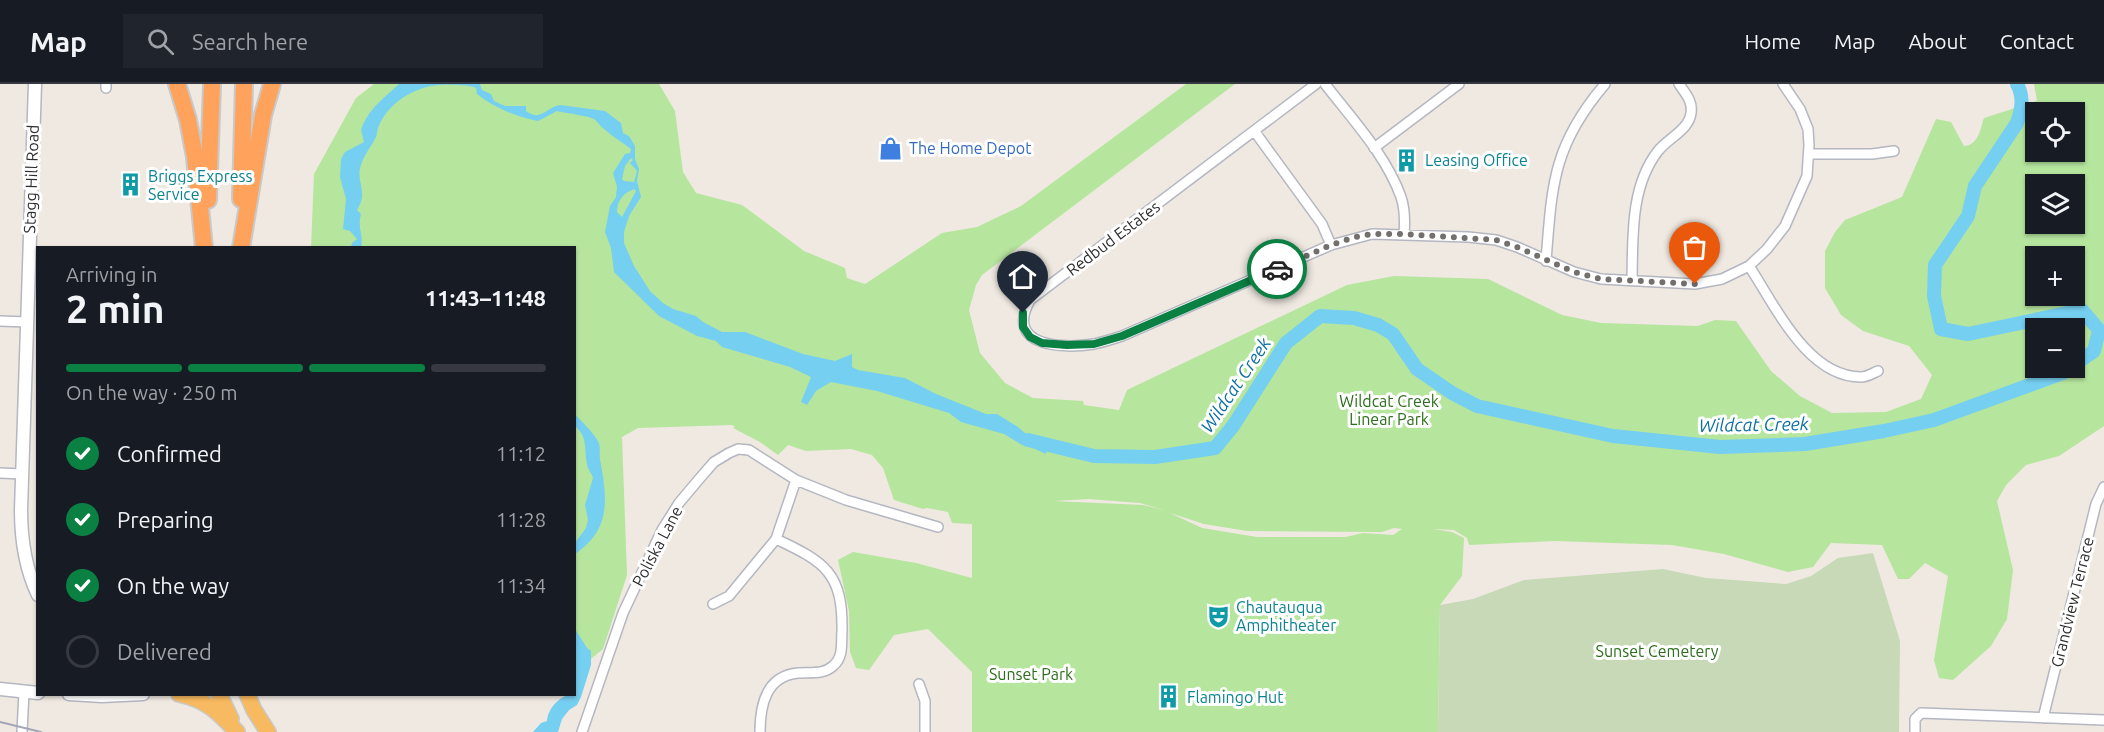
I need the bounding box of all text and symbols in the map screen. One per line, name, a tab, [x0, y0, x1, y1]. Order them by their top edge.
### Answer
search box	[123, 14, 543, 68]
icon: search	[144, 25, 177, 58]
text: Map	[30, 26, 87, 57]
text: Search here	[192, 29, 308, 54]
text: Home	[1744, 29, 1801, 53]
text: Map	[1834, 29, 1875, 53]
text: About	[1908, 29, 1967, 53]
text: Contact	[2000, 29, 2074, 53]
map controls	[2025, 102, 2085, 378]
button: locate	[2025, 102, 2085, 162]
street label: Stagg Hill Road	[20, 124, 42, 234]
shop icon: The Home Depot	[878, 135, 904, 161]
place label: The Home Depot	[909, 139, 1032, 157]
building icon: Leasing Office	[1394, 147, 1420, 173]
place label: Leasing Office	[1425, 151, 1528, 169]
place label: Briggs Express Service	[148, 167, 253, 203]
building icon: Briggs Express Service	[117, 172, 143, 198]
button: layers	[2025, 174, 2085, 234]
street label: Redbud Estates	[1063, 197, 1163, 279]
pin	[1669, 222, 1720, 284]
icon: bag	[1678, 231, 1711, 264]
courier	[1247, 239, 1307, 299]
button: +	[2025, 246, 2085, 306]
pin	[997, 251, 1048, 313]
icon: car	[1261, 253, 1294, 286]
icon: home	[1006, 260, 1039, 293]
text: Arriving in	[66, 263, 157, 286]
text: 11:43–11:48	[425, 285, 546, 310]
text: 2 min	[66, 287, 165, 330]
button: −	[2025, 318, 2085, 378]
water label: Wildcat Creek	[1196, 333, 1275, 436]
text: On the way · 250 m	[66, 381, 238, 404]
park label: Wildcat Creek Linear Park	[1339, 392, 1439, 428]
water label: Wildcat Creek	[1699, 413, 1810, 435]
icon: check	[66, 437, 99, 470]
text: Confirmed	[117, 441, 222, 466]
text: 11:12	[496, 442, 546, 465]
icon: check	[66, 503, 99, 536]
street label: Poliska Lane	[628, 503, 686, 589]
text: Preparing	[117, 507, 214, 532]
text: 11:28	[496, 508, 546, 531]
street label: Grandview Terrace	[2047, 535, 2097, 669]
icon: check	[66, 569, 99, 602]
text: On the way	[117, 573, 229, 598]
text: 11:34	[496, 574, 546, 597]
place label: Chautauqua Amphitheater	[1236, 598, 1336, 634]
theatre icon: Chautauqua Amphitheater	[1205, 603, 1231, 629]
text: Delivered	[117, 639, 212, 664]
park label: Sunset Cemetery	[1596, 642, 1719, 660]
park label: Sunset Park	[989, 665, 1073, 683]
building icon: Flamingo Hut	[1156, 684, 1182, 710]
place label: Flamingo Hut	[1187, 688, 1284, 706]

